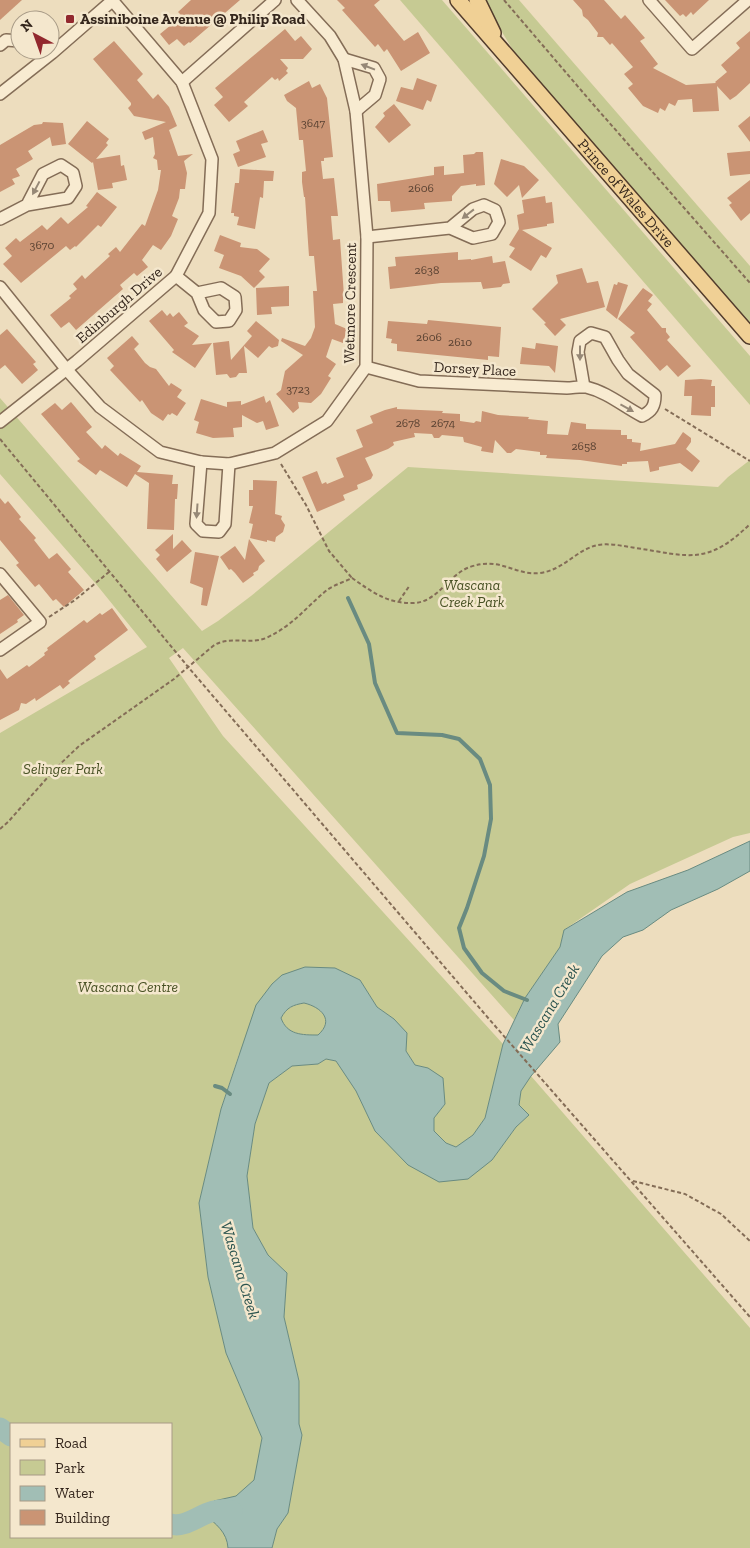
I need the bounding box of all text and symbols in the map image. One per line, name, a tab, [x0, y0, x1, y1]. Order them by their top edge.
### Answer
north arrow	[10, 10, 60, 60]
place label: Assiniboine Avenue @ Philip Road	[80, 10, 306, 28]
marker: Assiniboine Avenue @ Philip Road	[64, 13, 76, 25]
text: N	[17, 15, 37, 35]
one-way arrow	[360, 63, 375, 71]
house number: 3647	[301, 116, 325, 130]
street label: Prince of Wales Drive	[574, 135, 678, 251]
one-way arrow	[32, 181, 40, 195]
house number: 2606	[408, 181, 434, 195]
one-way arrow	[462, 208, 475, 219]
house number: 3670	[30, 238, 54, 252]
street label: Wetmore Crescent	[340, 242, 360, 364]
street label: Edinburgh Drive	[72, 263, 166, 347]
house number: 2638	[415, 263, 439, 277]
house number: 2606	[416, 330, 442, 344]
house number: 2610	[448, 335, 472, 349]
one-way arrow	[576, 345, 584, 361]
street label: Dorsey Place	[433, 358, 517, 380]
house number: 3723	[286, 382, 310, 396]
one-way arrow	[621, 404, 634, 413]
house number: 2678	[396, 416, 420, 430]
house number: 2674	[431, 416, 456, 430]
house number: 2658	[571, 439, 597, 453]
one-way arrow	[193, 503, 201, 519]
park label: Wascana Creek Park	[439, 576, 505, 611]
park label: Selinger Park	[23, 760, 103, 778]
water label: Wascana Creek	[515, 960, 583, 1056]
park label: Wascana Centre	[78, 978, 178, 996]
water label: Wascana Creek	[217, 1219, 264, 1321]
legend	[10, 1423, 172, 1538]
text: Road	[55, 1434, 88, 1452]
text: Park	[55, 1459, 85, 1477]
text: Water	[55, 1484, 95, 1502]
text: Building	[55, 1509, 110, 1527]

